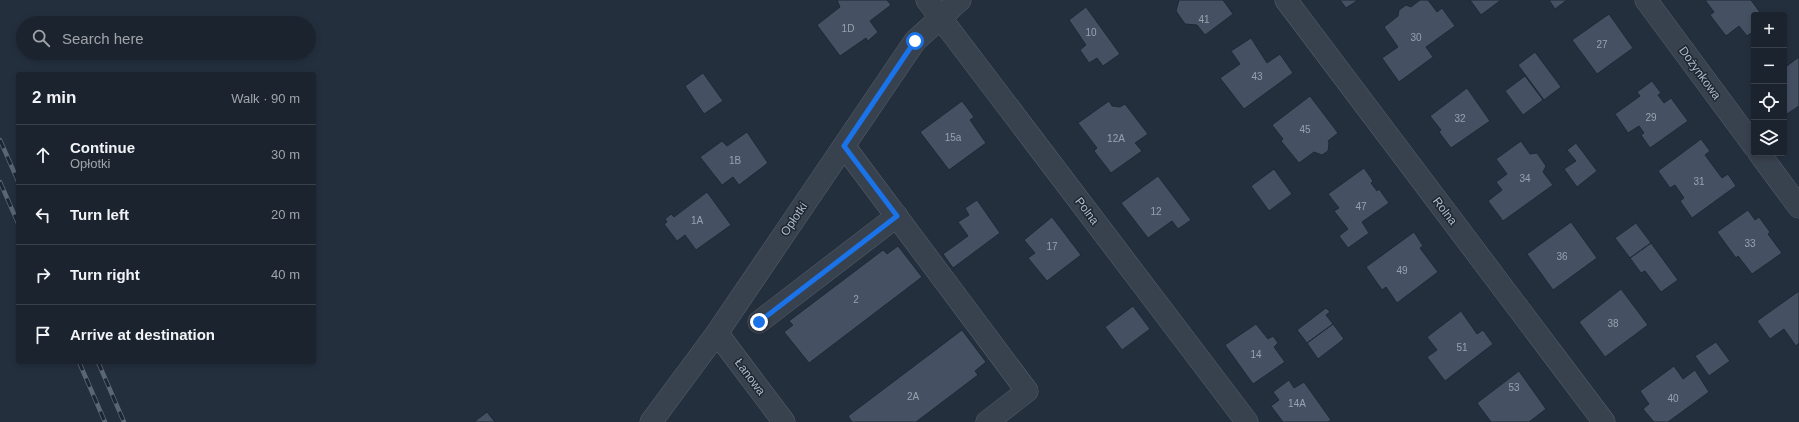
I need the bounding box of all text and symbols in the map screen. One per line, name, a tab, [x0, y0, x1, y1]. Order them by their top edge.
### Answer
map controls	[1751, 12, 1787, 156]
button: +	[1751, 12, 1787, 48]
house number: 41	[1198, 14, 1210, 25]
search box	[16, 16, 316, 60]
house number: 1D	[842, 23, 854, 34]
icon: search	[30, 27, 52, 49]
house number: 10	[1085, 27, 1097, 38]
text: Search here	[62, 30, 144, 47]
route start	[906, 32, 924, 50]
house number: 30	[1410, 32, 1422, 43]
house number: 27	[1596, 39, 1608, 50]
street label: Dożynkowa	[1676, 44, 1724, 102]
button: −	[1751, 48, 1787, 84]
house number: 43	[1251, 71, 1263, 82]
button: locate	[1751, 84, 1787, 120]
text: 2 min	[32, 88, 76, 107]
text: Walk · 90 m	[231, 91, 300, 106]
house number: 29	[1645, 112, 1657, 123]
house number: 32	[1454, 113, 1466, 124]
button: layers	[1751, 120, 1787, 156]
house number: 45	[1299, 124, 1311, 135]
house number: 15a	[945, 132, 962, 143]
house number: 12A	[1107, 133, 1125, 144]
text: Continue	[70, 139, 135, 156]
icon: ahead	[32, 144, 54, 166]
text: 30 m	[271, 147, 300, 162]
house number: 1B	[729, 155, 741, 166]
text: Opłotki	[70, 156, 110, 171]
house number: 34	[1519, 173, 1531, 184]
house number: 31	[1693, 176, 1705, 187]
street label: Rolna	[1430, 194, 1460, 228]
street label: Polna	[1072, 195, 1102, 228]
street label: Opłotki	[778, 200, 810, 238]
house number: 47	[1355, 201, 1367, 212]
icon: left	[32, 204, 54, 226]
text: Turn left	[70, 206, 129, 223]
house number: 12	[1150, 206, 1162, 217]
text: 20 m	[271, 207, 300, 222]
house number: 1A	[691, 215, 703, 226]
house number: 33	[1744, 238, 1756, 249]
house number: 17	[1046, 241, 1058, 252]
house number: 36	[1556, 251, 1568, 262]
icon: right	[32, 264, 54, 286]
house number: 49	[1396, 265, 1408, 276]
text: Turn right	[70, 266, 140, 283]
text: 40 m	[271, 267, 300, 282]
house number: 2	[853, 294, 859, 305]
route end	[750, 313, 768, 331]
house number: 38	[1607, 318, 1619, 329]
icon: arrive	[32, 324, 54, 346]
text: Arrive at destination	[70, 326, 215, 343]
house number: 51	[1456, 342, 1468, 353]
house number: 14	[1250, 349, 1262, 360]
street label: Łanowa	[732, 356, 768, 398]
house number: 53	[1508, 382, 1520, 393]
house number: 2A	[907, 391, 919, 402]
house number: 40	[1667, 393, 1679, 404]
house number: 14A	[1288, 398, 1306, 409]

